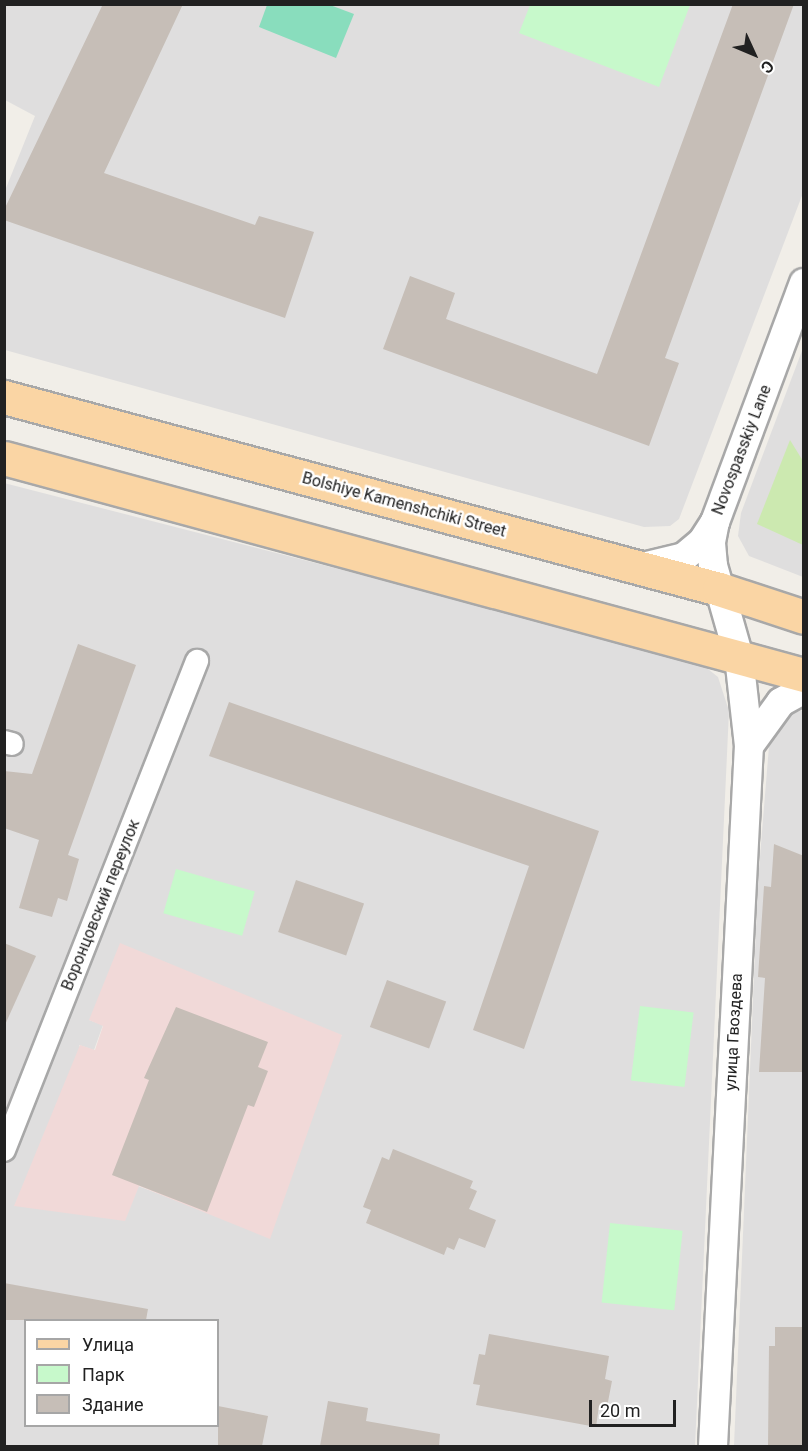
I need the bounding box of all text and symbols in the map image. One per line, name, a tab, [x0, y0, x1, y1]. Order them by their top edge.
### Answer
north arrow	[724, 24, 784, 84]
text: С	[757, 56, 778, 77]
street label: Novospasskiy Lane	[708, 382, 776, 518]
street label: Bolshiye Kamenshchiki Street	[300, 469, 508, 541]
street label: Воронцовский переулок	[58, 817, 144, 993]
street label: улица Гвоздева	[721, 973, 747, 1091]
legend	[24, 1319, 219, 1427]
text: Улица	[82, 1334, 134, 1355]
text: Парк	[82, 1364, 124, 1385]
scale bar	[592, 1388, 679, 1426]
text: Здание	[82, 1394, 144, 1415]
text: 20 m	[600, 1400, 640, 1421]

